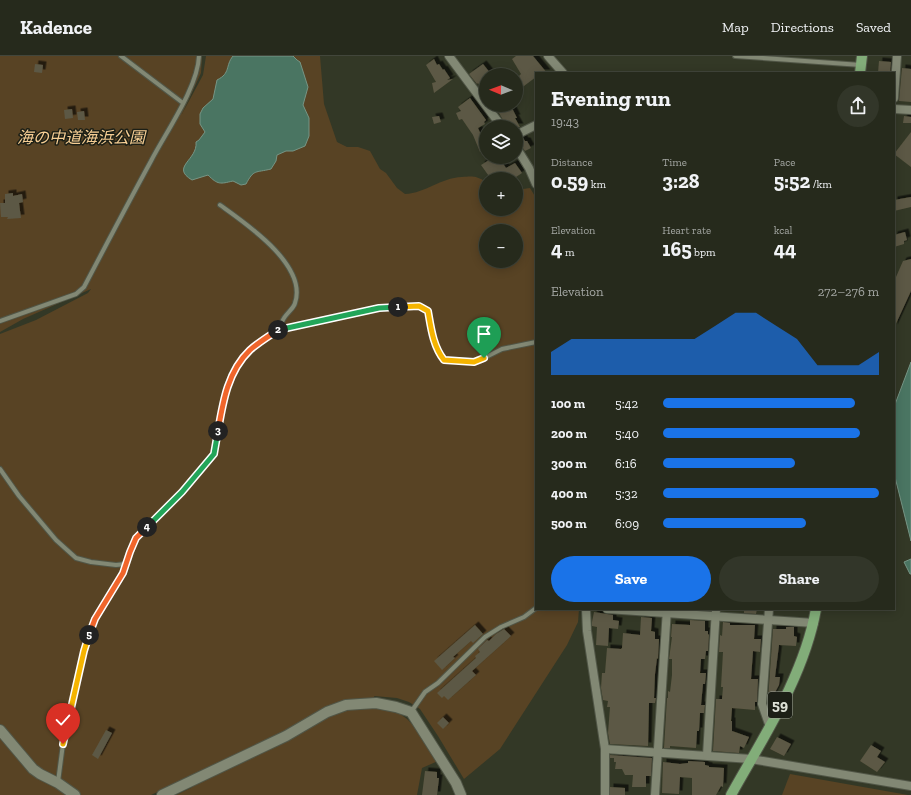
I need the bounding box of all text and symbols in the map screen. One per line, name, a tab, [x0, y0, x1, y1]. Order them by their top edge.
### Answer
text: Kadence	[20, 16, 92, 39]
text: Map	[722, 19, 749, 36]
text: Directions	[771, 19, 834, 36]
text: Saved	[856, 19, 891, 36]
north arrow	[479, 68, 523, 112]
map controls	[479, 68, 523, 268]
text: Evening run	[551, 85, 671, 112]
button: share	[837, 85, 879, 127]
text: 19:43	[551, 114, 579, 129]
button: layers	[479, 120, 523, 164]
park label: 海の中道海浜公園	[17, 128, 147, 147]
text: Distance	[551, 156, 593, 169]
text: Time	[662, 156, 687, 169]
text: Pace	[774, 156, 795, 169]
text: 0.59	[551, 169, 588, 193]
text: 3:28	[662, 169, 699, 193]
text: 5:52	[774, 169, 810, 193]
button: +	[479, 172, 523, 216]
text: km	[588, 178, 606, 191]
text: /km	[810, 178, 832, 191]
button: −	[479, 224, 523, 268]
text: Elevation	[551, 224, 595, 237]
text: Heart rate	[662, 224, 711, 237]
text: kcal	[774, 224, 793, 237]
text: 4	[551, 237, 562, 261]
text: 165	[662, 237, 692, 261]
text: 44	[774, 237, 796, 261]
text: m	[562, 246, 574, 259]
text: bpm	[692, 246, 716, 259]
text: Elevation	[551, 284, 603, 299]
text: 272–276 m	[818, 284, 879, 299]
pin: 1	[388, 297, 408, 317]
text: 1	[396, 300, 400, 313]
pin	[467, 317, 501, 358]
pin: 2	[268, 320, 288, 340]
text: 2	[275, 323, 281, 336]
icon: arrive	[473, 323, 495, 345]
text: 100 m	[551, 396, 585, 411]
text: 5:42	[615, 396, 638, 411]
pin: 3	[208, 421, 228, 441]
text: 3	[215, 424, 221, 437]
text: 200 m	[551, 426, 587, 441]
text: 5:40	[615, 426, 639, 441]
text: 300 m	[551, 456, 587, 471]
text: 6:16	[615, 456, 637, 471]
text: 400 m	[551, 486, 587, 501]
text: 5:32	[615, 486, 638, 501]
text: 500 m	[551, 516, 587, 531]
text: 6:09	[615, 516, 639, 531]
pin: 4	[137, 517, 157, 537]
text: 4	[144, 520, 150, 533]
button: Save	[551, 556, 711, 602]
button: Share	[719, 556, 879, 602]
pin: 5	[79, 625, 99, 645]
text: 5	[86, 628, 92, 641]
road number: 59	[768, 692, 792, 718]
pin	[46, 703, 80, 744]
icon: check	[52, 709, 74, 731]

